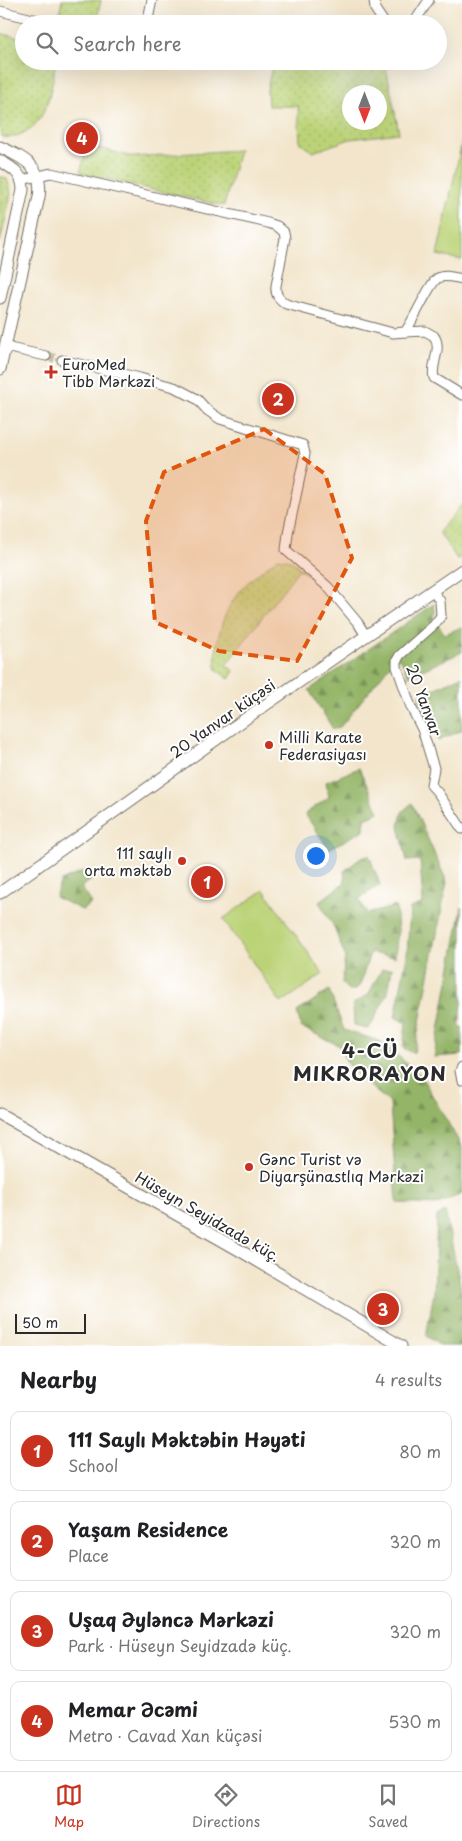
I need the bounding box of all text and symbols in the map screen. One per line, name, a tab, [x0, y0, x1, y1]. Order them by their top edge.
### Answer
search box	[15, 15, 447, 70]
icon: search	[33, 29, 61, 57]
text: Search here	[73, 29, 182, 57]
north arrow	[342, 85, 387, 130]
pin: 4	[66, 119, 98, 157]
place label: EuroMed Tibb Mərkəzi	[62, 352, 155, 392]
marker: EuroMed Tibb Mərkəzi	[44, 365, 58, 379]
pin: 2	[262, 380, 294, 418]
street label: 20 Yanvar	[401, 661, 449, 739]
street label: 20 Yanvar küçəsi	[165, 673, 279, 763]
place label: Milli Karate Federasiyası	[279, 725, 367, 765]
marker: Milli Karate Federasiyası	[263, 739, 275, 751]
place label: 111 saylı orta məktəb	[84, 841, 172, 881]
your location	[303, 843, 329, 869]
marker: 111 saylı orta məktəb	[176, 855, 188, 867]
pin: 1	[191, 863, 223, 901]
district label: 4-CÜ MIKRORAYON	[293, 1035, 447, 1088]
place label: Gənc Turist və Diyarşünastlıq Mərkəzi	[259, 1147, 424, 1187]
marker: Gənc Turist və Diyarşünastlıq Mərkəzi	[243, 1161, 255, 1173]
street label: Hüseyn Seyidzadə küç.	[131, 1165, 285, 1267]
pin: 3	[367, 1290, 399, 1328]
scale bar	[15, 1311, 86, 1334]
text: 50 m	[22, 1312, 58, 1333]
text: Nearby	[20, 1363, 97, 1395]
text: 4 results	[375, 1367, 442, 1391]
text: 111 Saylı Məktəbin Həyəti	[68, 1425, 306, 1453]
text: 1	[33, 1439, 41, 1463]
text: 80 m	[399, 1439, 441, 1463]
text: School	[68, 1453, 118, 1477]
text: Yaşam Residence	[68, 1515, 228, 1543]
text: 2	[31, 1529, 43, 1553]
text: 320 m	[390, 1529, 441, 1553]
text: Place	[68, 1543, 109, 1567]
text: Uşaq Əyləncə Mərkəzi	[68, 1605, 274, 1633]
text: 3	[32, 1619, 42, 1643]
text: 320 m	[390, 1619, 441, 1643]
text: Park · Hüseyn Seyidzadə küç.	[68, 1633, 292, 1657]
text: Memar Əcəmi	[68, 1695, 198, 1723]
text: 4	[32, 1709, 42, 1733]
text: 530 m	[388, 1709, 441, 1733]
text: Metro · Cavad Xan küçəsi	[68, 1723, 263, 1747]
tab: Map	[54, 1781, 84, 1832]
tab: Directions	[192, 1781, 260, 1832]
tab: Saved	[368, 1781, 408, 1832]

